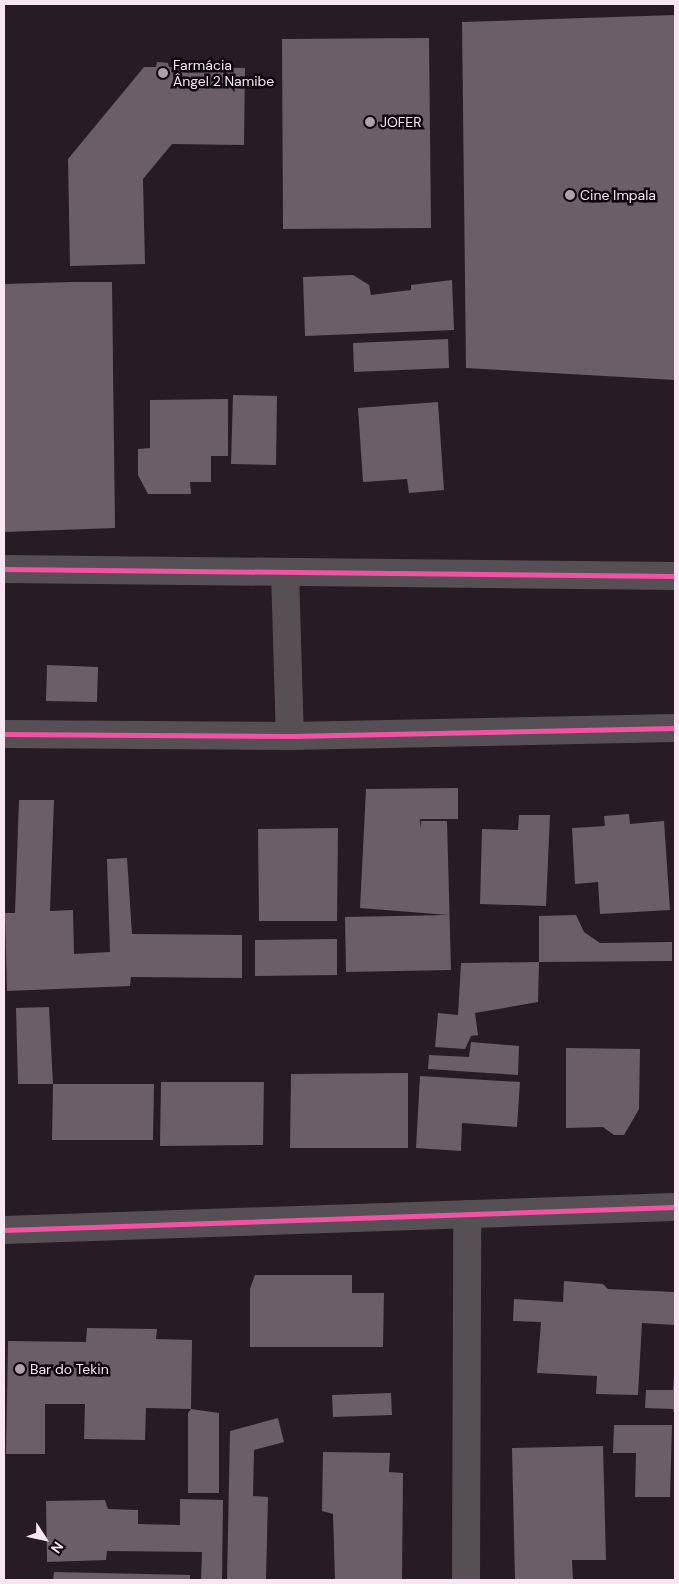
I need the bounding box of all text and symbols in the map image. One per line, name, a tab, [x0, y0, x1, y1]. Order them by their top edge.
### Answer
place label: Farmácia Ângel 2 Namibe	[173, 57, 274, 90]
marker: Farmácia Ângel 2 Namibe	[157, 67, 169, 79]
place label: JOFER	[380, 114, 422, 130]
marker: JOFER	[364, 116, 376, 128]
place label: Cine Impala	[580, 187, 656, 203]
marker: Cine Impala	[564, 189, 576, 201]
place label: Bar do Tekin	[30, 1361, 109, 1377]
marker: Bar do Tekin	[14, 1363, 26, 1375]
north arrow	[20, 1514, 70, 1564]
text: N	[47, 1538, 68, 1557]

